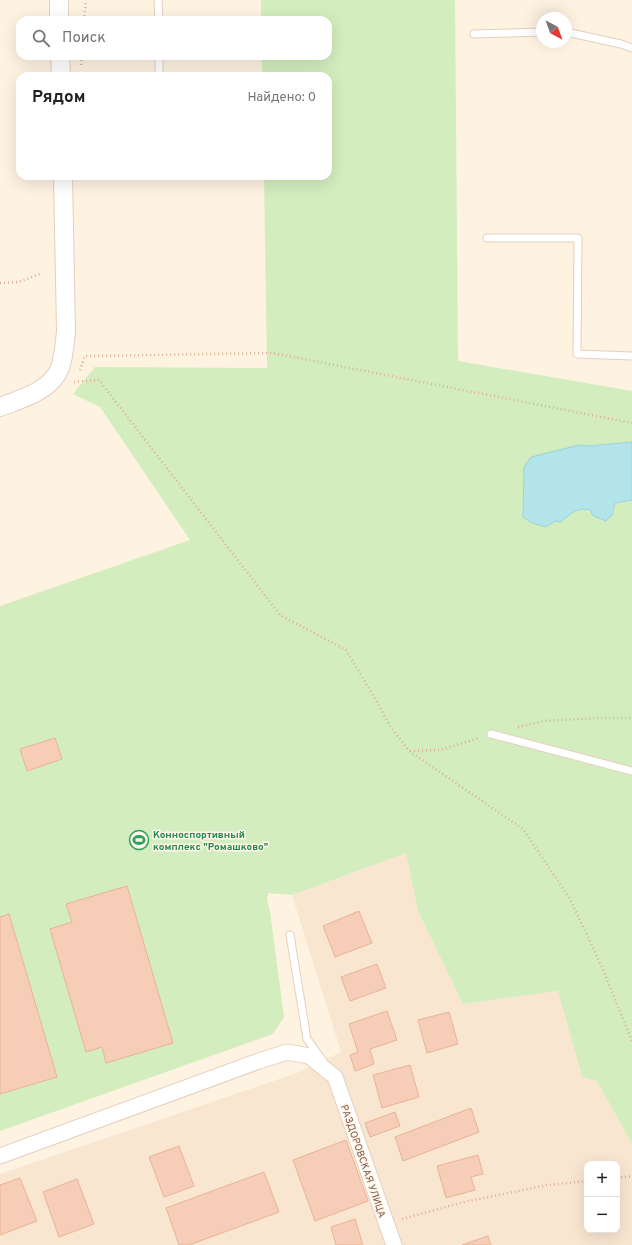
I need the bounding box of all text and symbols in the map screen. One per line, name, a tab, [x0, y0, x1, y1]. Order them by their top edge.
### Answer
north arrow	[536, 12, 572, 48]
search box	[16, 16, 332, 60]
icon: search	[30, 27, 52, 49]
text: Поиск	[62, 29, 106, 48]
text: Рядом	[32, 87, 85, 109]
text: Найдено: 0	[248, 90, 316, 106]
sports icon: Конноспортивный комплекс "Ромашково"	[128, 829, 150, 851]
place label: Конноспортивный комплекс "Ромашково"	[153, 829, 268, 854]
street label: РАЗДОРОВСКАЯ УЛИЦА	[337, 1103, 388, 1220]
map controls	[584, 1161, 620, 1233]
button: +	[584, 1161, 620, 1197]
button: −	[584, 1197, 620, 1233]

